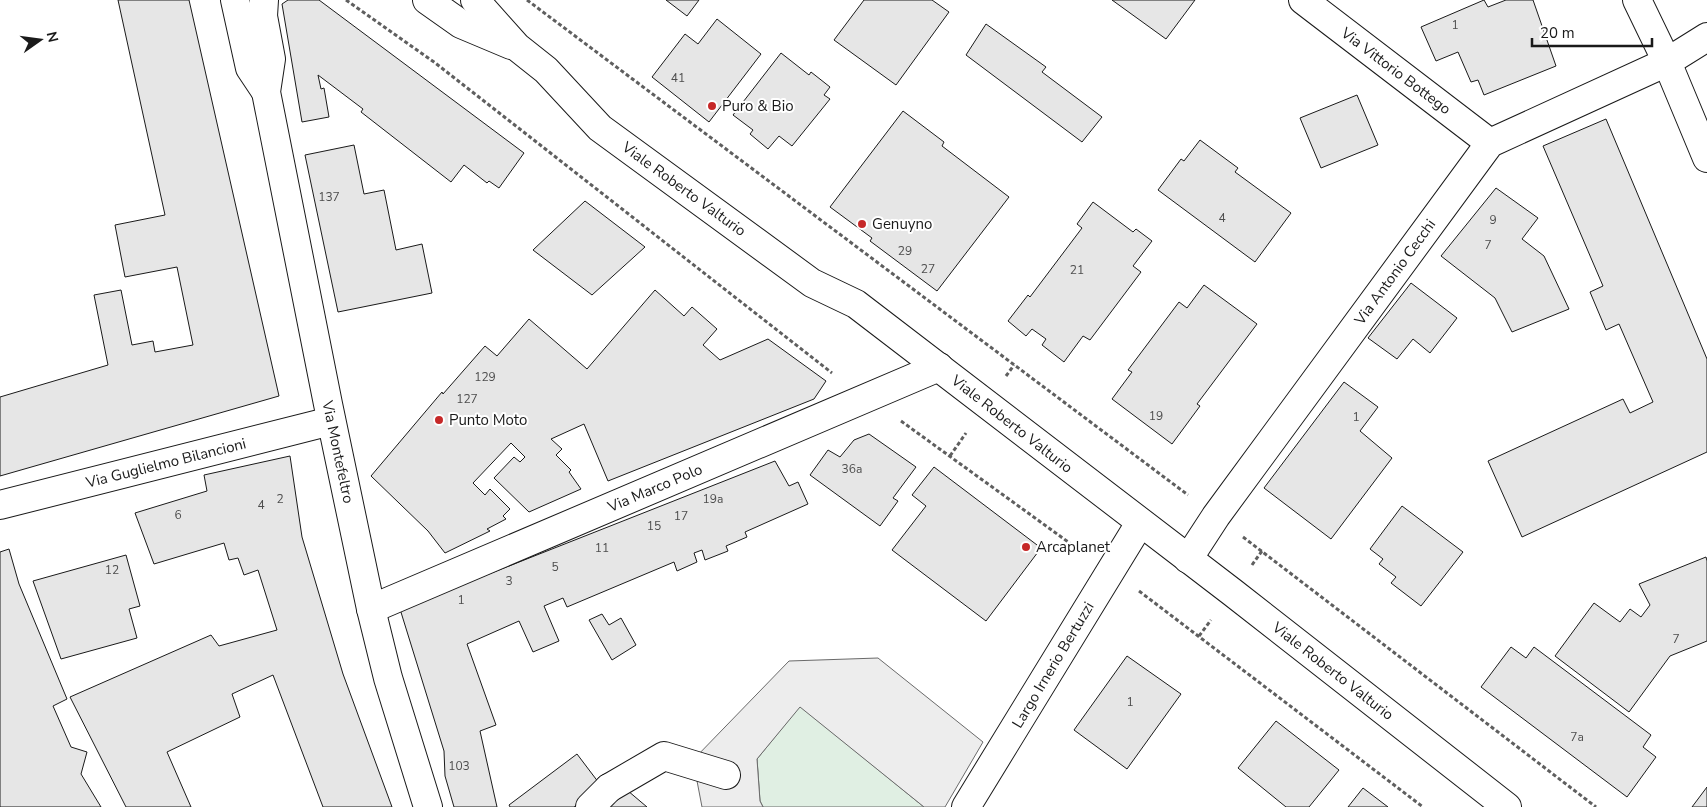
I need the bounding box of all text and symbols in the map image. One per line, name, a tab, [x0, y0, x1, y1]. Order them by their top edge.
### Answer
north arrow	[15, 15, 65, 65]
scale bar	[1532, 15, 1652, 47]
house number: 1	[1451, 17, 1459, 33]
street label: Via Vittorio Bottego	[1336, 22, 1455, 119]
text: 20 m	[1540, 23, 1575, 43]
text: N	[42, 30, 63, 44]
house number: 41	[671, 70, 685, 86]
place label: Puro & Bio	[722, 96, 794, 116]
marker: Puro & Bio	[706, 100, 718, 112]
street label: Viale Roberto Valturio	[617, 137, 750, 241]
house number: 137	[318, 189, 340, 205]
house number: 4	[1218, 210, 1226, 226]
house number: 9	[1489, 212, 1497, 228]
place label: Genuyno	[872, 214, 932, 234]
street label: Via Antonio Cecchi	[1349, 215, 1440, 330]
marker: Genuyno	[856, 218, 868, 230]
house number: 7	[1484, 237, 1492, 253]
house number: 29	[898, 243, 912, 259]
house number: 27	[921, 261, 935, 277]
house number: 21	[1070, 262, 1084, 278]
house number: 129	[474, 369, 496, 385]
street label: Viale Roberto Valturio	[946, 370, 1077, 478]
house number: 127	[456, 391, 478, 407]
street label: Via Montefeltro	[317, 398, 359, 505]
house number: 19	[1149, 408, 1163, 424]
house number: 1	[1352, 409, 1360, 425]
place label: Punto Moto	[449, 410, 527, 430]
marker: Punto Moto	[433, 414, 445, 426]
street label: Via Guglielmo Bilancioni	[83, 433, 248, 493]
street label: Via Marco Polo	[604, 459, 705, 517]
house number: 36a	[842, 461, 862, 477]
house number: 2	[276, 491, 284, 507]
house number: 19a	[703, 491, 723, 507]
house number: 4	[257, 497, 265, 513]
house number: 6	[174, 507, 182, 523]
house number: 17	[674, 508, 688, 524]
house number: 15	[647, 518, 661, 534]
place label: Arcaplanet	[1036, 537, 1111, 557]
house number: 11	[595, 540, 609, 556]
marker: Arcaplanet	[1020, 541, 1032, 553]
house number: 5	[551, 559, 559, 575]
house number: 12	[105, 562, 119, 578]
house number: 3	[505, 573, 513, 589]
house number: 1	[457, 592, 465, 608]
street label: Largo Irnerio Bertuzzi	[1007, 598, 1099, 732]
street label: Viale Roberto Valturio	[1267, 617, 1398, 725]
house number: 7	[1672, 631, 1680, 647]
house number: 1	[1126, 694, 1134, 710]
house number: 7a	[1570, 729, 1584, 745]
house number: 103	[448, 758, 470, 774]

